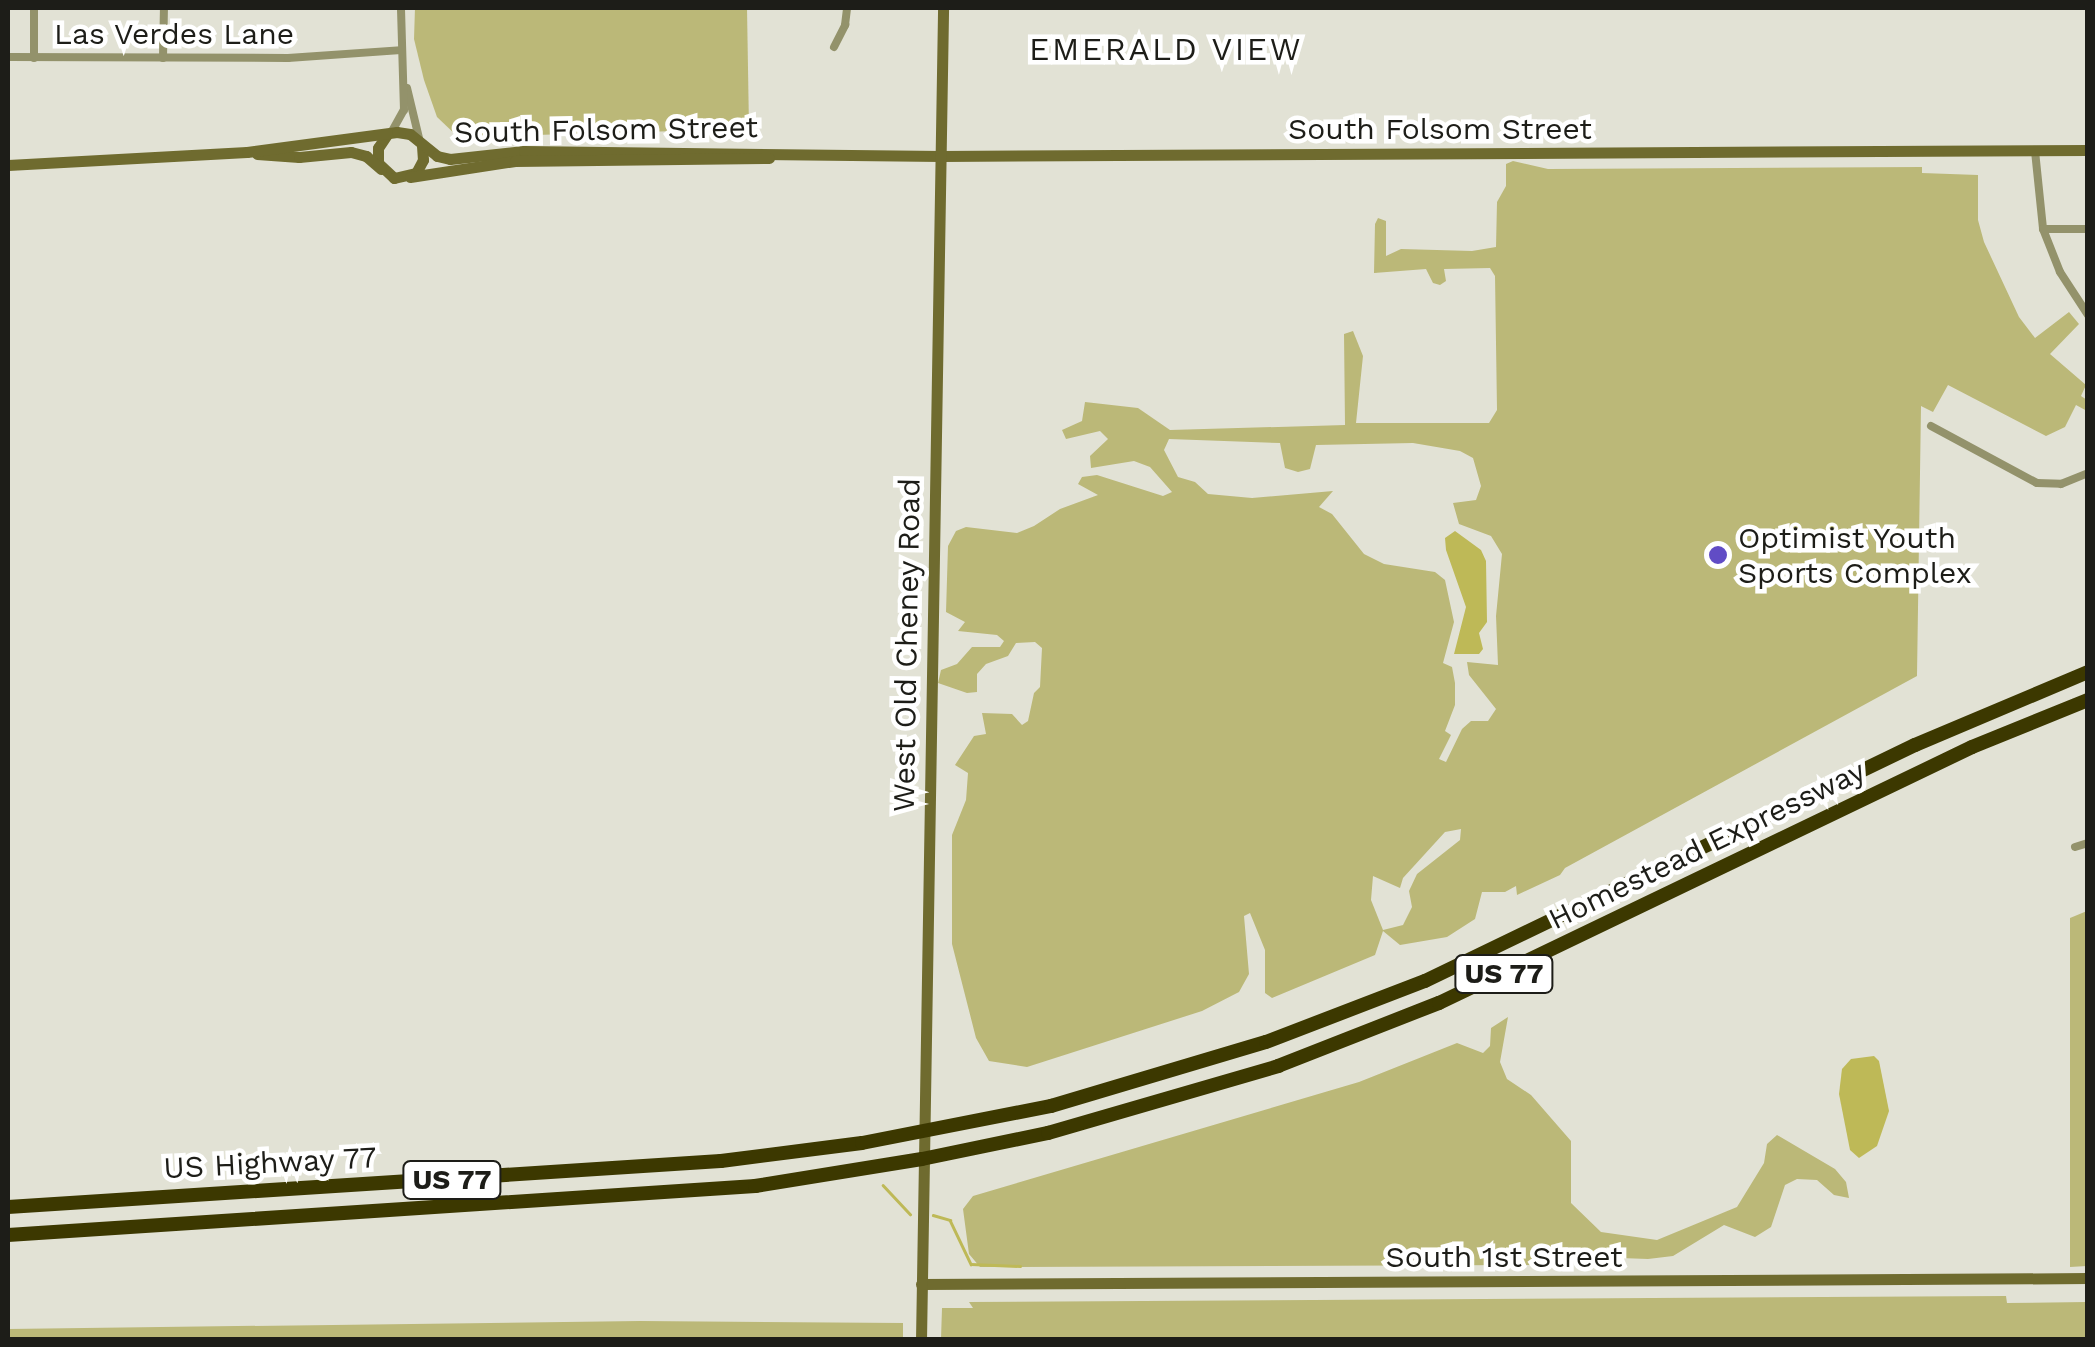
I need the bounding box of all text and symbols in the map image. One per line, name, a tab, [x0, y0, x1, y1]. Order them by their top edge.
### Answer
street label: Las Verdes Lane	[53, 16, 295, 52]
district label: EMERALD VIEW	[1028, 30, 1304, 68]
street label: South Folsom Street	[454, 109, 758, 151]
street label: South Folsom Street	[1288, 111, 1592, 147]
street label: West Old Cheney Road	[886, 477, 928, 813]
place label: Optimist Youth Sports Complex	[1738, 520, 1972, 590]
marker: Optimist Youth Sports Complex	[1707, 544, 1729, 566]
street label: Homestead Expressway	[1543, 753, 1871, 937]
road number: US 77	[1454, 951, 1554, 997]
street label: US Highway 77	[162, 1139, 378, 1187]
road number: US 77	[402, 1157, 502, 1203]
street label: South 1st Street	[1385, 1239, 1623, 1275]

